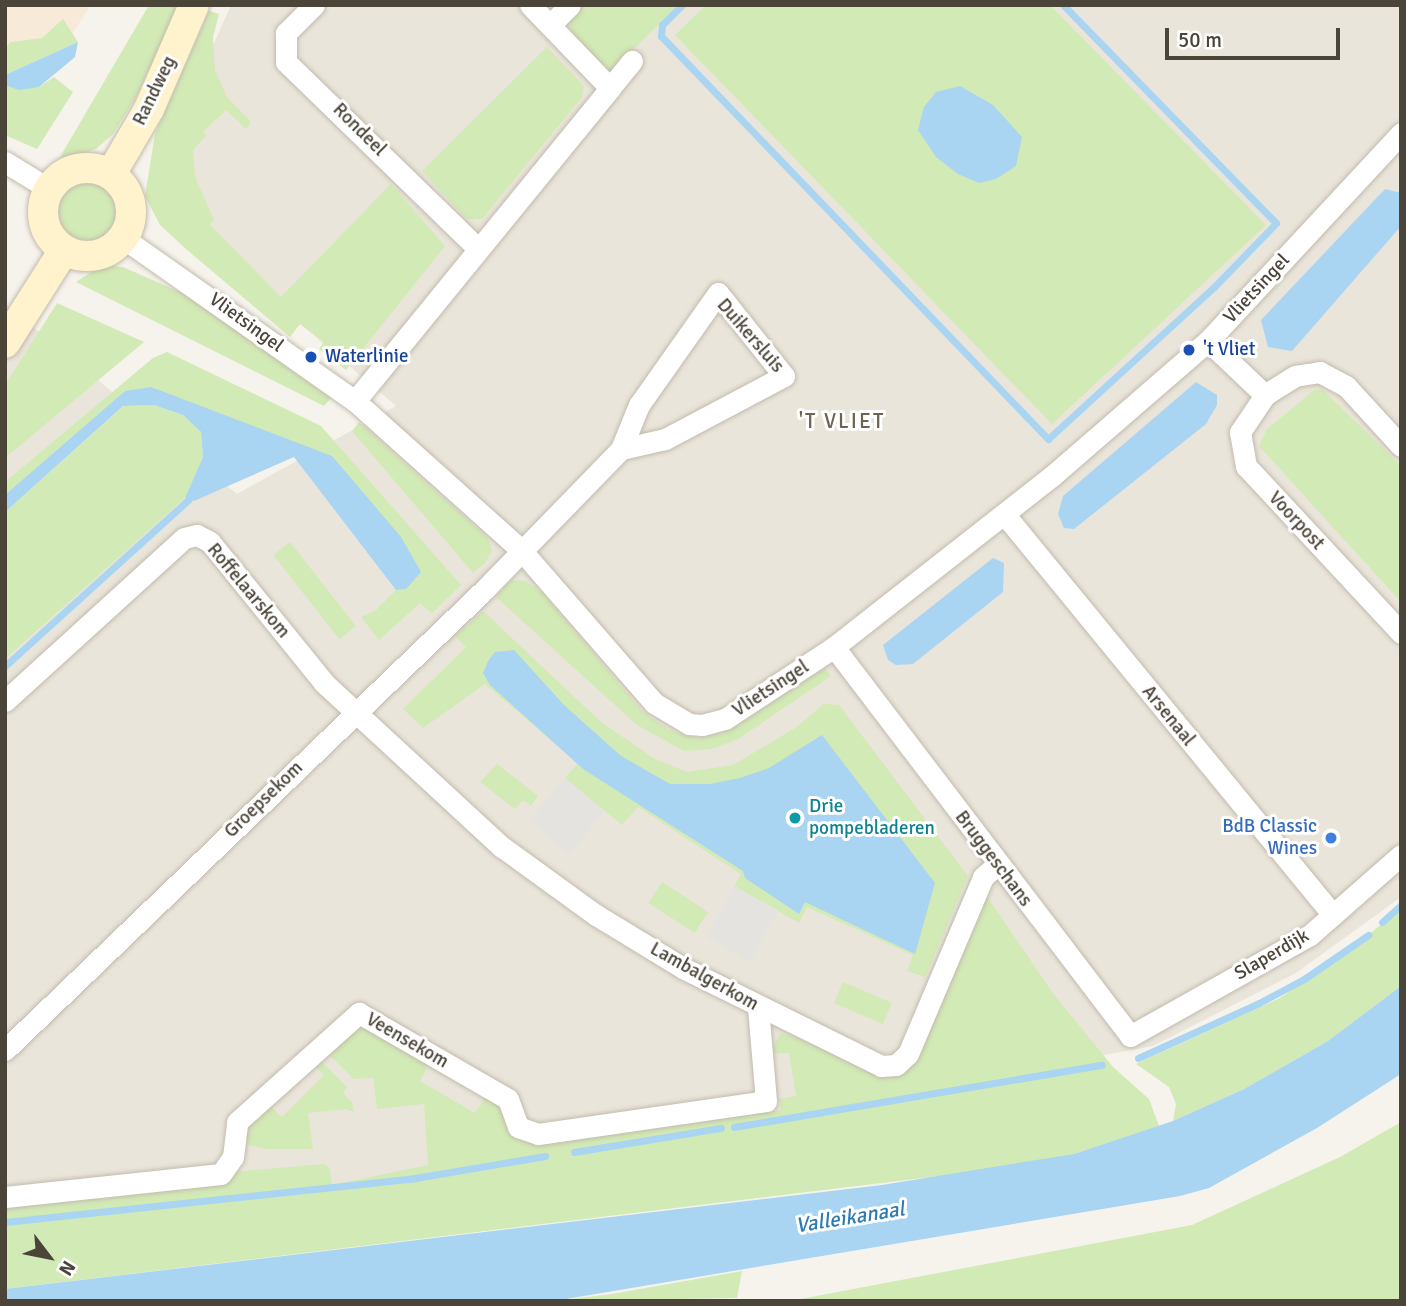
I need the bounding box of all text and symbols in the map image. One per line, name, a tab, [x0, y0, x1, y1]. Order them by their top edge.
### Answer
scale bar	[1168, 14, 1343, 58]
text: 50 m	[1178, 27, 1222, 53]
street label: Randweg	[128, 53, 182, 129]
street label: Rondeel	[328, 99, 390, 161]
street label: Vlietsingel	[1219, 250, 1295, 328]
street label: Vlietsingel	[204, 288, 288, 358]
street label: Duikersluis	[712, 294, 788, 378]
place label: 't Vliet	[1203, 339, 1255, 361]
marker: 't Vliet	[1181, 342, 1197, 358]
place label: Waterlinie	[325, 346, 409, 368]
marker: Waterlinie	[303, 349, 319, 365]
district label: 'T VLIET	[800, 408, 884, 434]
street label: Voorpost	[1263, 487, 1329, 555]
street label: Roffelaarskom	[202, 539, 294, 643]
street label: Vlietsingel	[728, 656, 814, 722]
street label: Arsenaal	[1137, 681, 1199, 751]
street label: Groepsekom	[220, 757, 308, 843]
place label: Drie pompebladeren	[809, 796, 935, 840]
street label: Bruggeschans	[950, 807, 1036, 911]
marker: Drie pompebladeren	[787, 810, 803, 826]
place label: BdB Classic Wines	[1222, 816, 1317, 860]
marker: BdB Classic Wines	[1323, 830, 1339, 846]
street label: Slaperdijk	[1231, 925, 1313, 985]
street label: Lambalgerkom	[646, 938, 762, 1016]
street label: Veensekom	[362, 1008, 452, 1074]
water label: Valleikanaal	[794, 1196, 906, 1238]
north arrow	[14, 1222, 84, 1292]
text: N	[53, 1256, 80, 1280]

